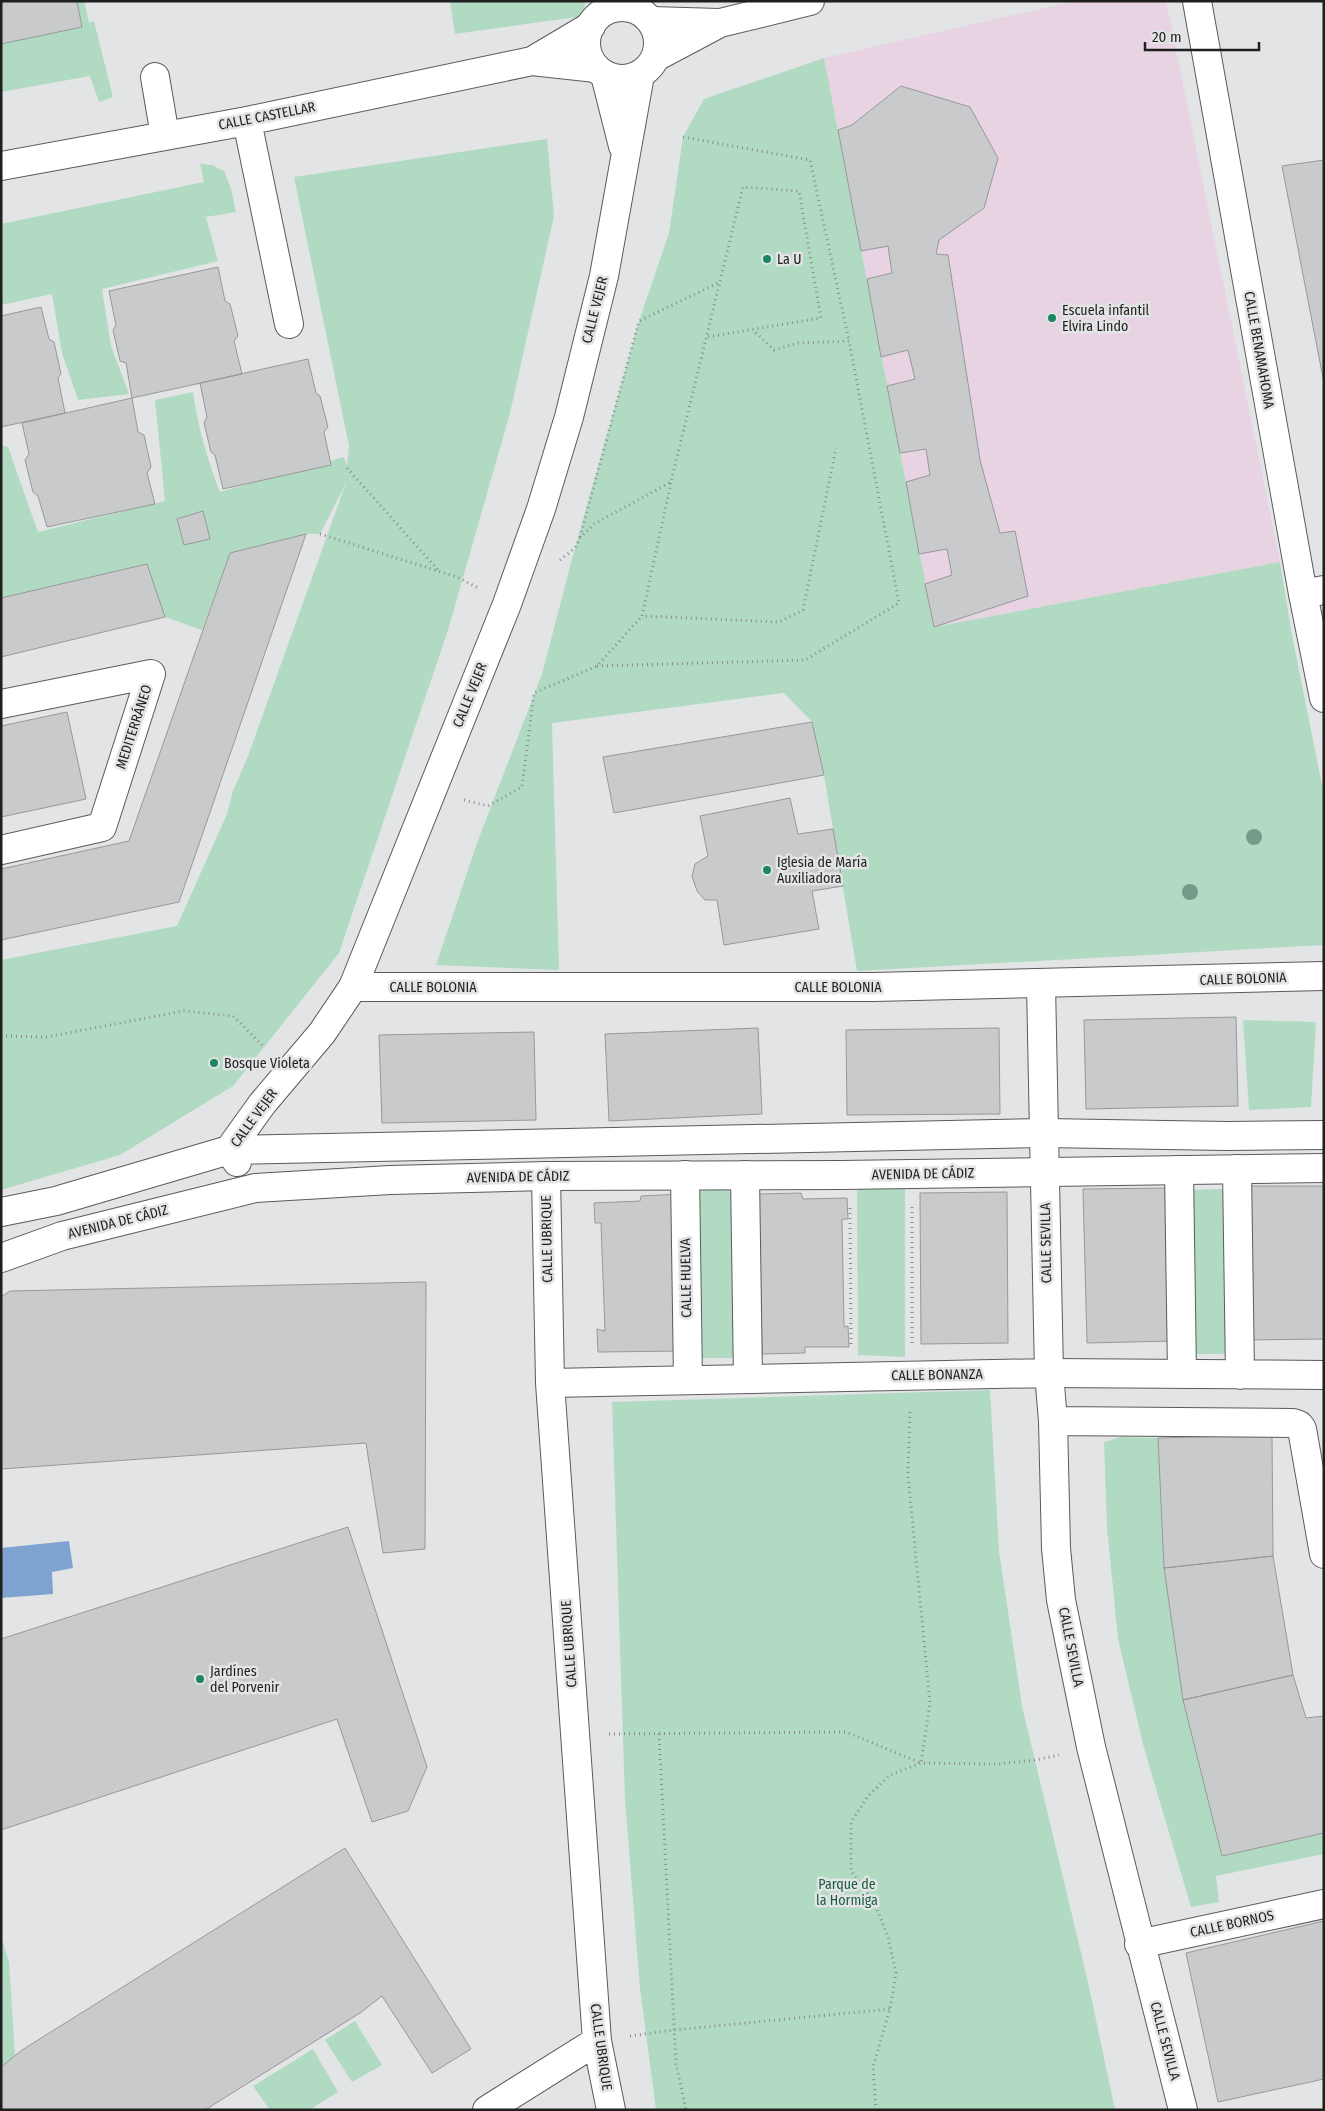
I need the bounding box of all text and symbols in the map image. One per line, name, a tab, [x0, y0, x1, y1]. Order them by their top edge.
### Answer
scale bar	[1145, 20, 1259, 52]
text: 20 m	[1152, 28, 1182, 46]
street label: CALLE CASTELLAR	[217, 98, 317, 134]
place label: La U	[777, 251, 802, 268]
marker: La U	[761, 253, 773, 265]
street label: CALLE VEJER	[578, 274, 612, 345]
street label: CALLE BENAMAHOMA	[1240, 290, 1278, 411]
place label: Escuela infantil Elvira Lindo	[1062, 302, 1150, 335]
marker: Escuela infantil Elvira Lindo	[1046, 312, 1058, 324]
street label: CALLE VEJER	[449, 660, 491, 730]
street label: MEDITERRÁNEO	[111, 682, 156, 771]
place label: Iglesia de María Auxiliadora	[777, 854, 867, 887]
marker: Iglesia de María Auxiliadora	[761, 864, 773, 876]
street label: CALLE BOLONIA	[1199, 969, 1287, 989]
street label: CALLE BOLONIA	[389, 979, 477, 996]
street label: CALLE BOLONIA	[794, 979, 882, 996]
place label: Bosque Violeta	[224, 1055, 310, 1072]
marker: Bosque Violeta	[208, 1057, 220, 1069]
street label: CALLE VEJER	[227, 1085, 281, 1151]
street label: AVENIDA DE CÁDIZ	[872, 1164, 975, 1183]
street label: AVENIDA DE CÁDIZ	[467, 1167, 570, 1186]
street label: CALLE UBRIQUE	[538, 1195, 556, 1283]
street label: AVENIDA DE CÁDIZ	[66, 1200, 170, 1243]
street label: CALLE SEVILLA	[1037, 1202, 1055, 1284]
street label: CALLE HUELVA	[677, 1237, 695, 1318]
street label: CALLE BONANZA	[891, 1366, 984, 1384]
street label: CALLE UBRIQUE	[557, 1599, 581, 1688]
street label: CALLE SEVILLA	[1055, 1606, 1087, 1689]
place label: Jardínes del Porvenir	[210, 1663, 280, 1696]
marker: Jardínes del Porvenir	[194, 1673, 206, 1685]
park label: Parque de la Hormiga	[816, 1876, 878, 1909]
street label: CALLE BORNOS	[1189, 1907, 1275, 1941]
street label: CALLE SEVILLA	[1146, 2000, 1184, 2083]
street label: CALLE UBRIQUE	[586, 2002, 616, 2092]

